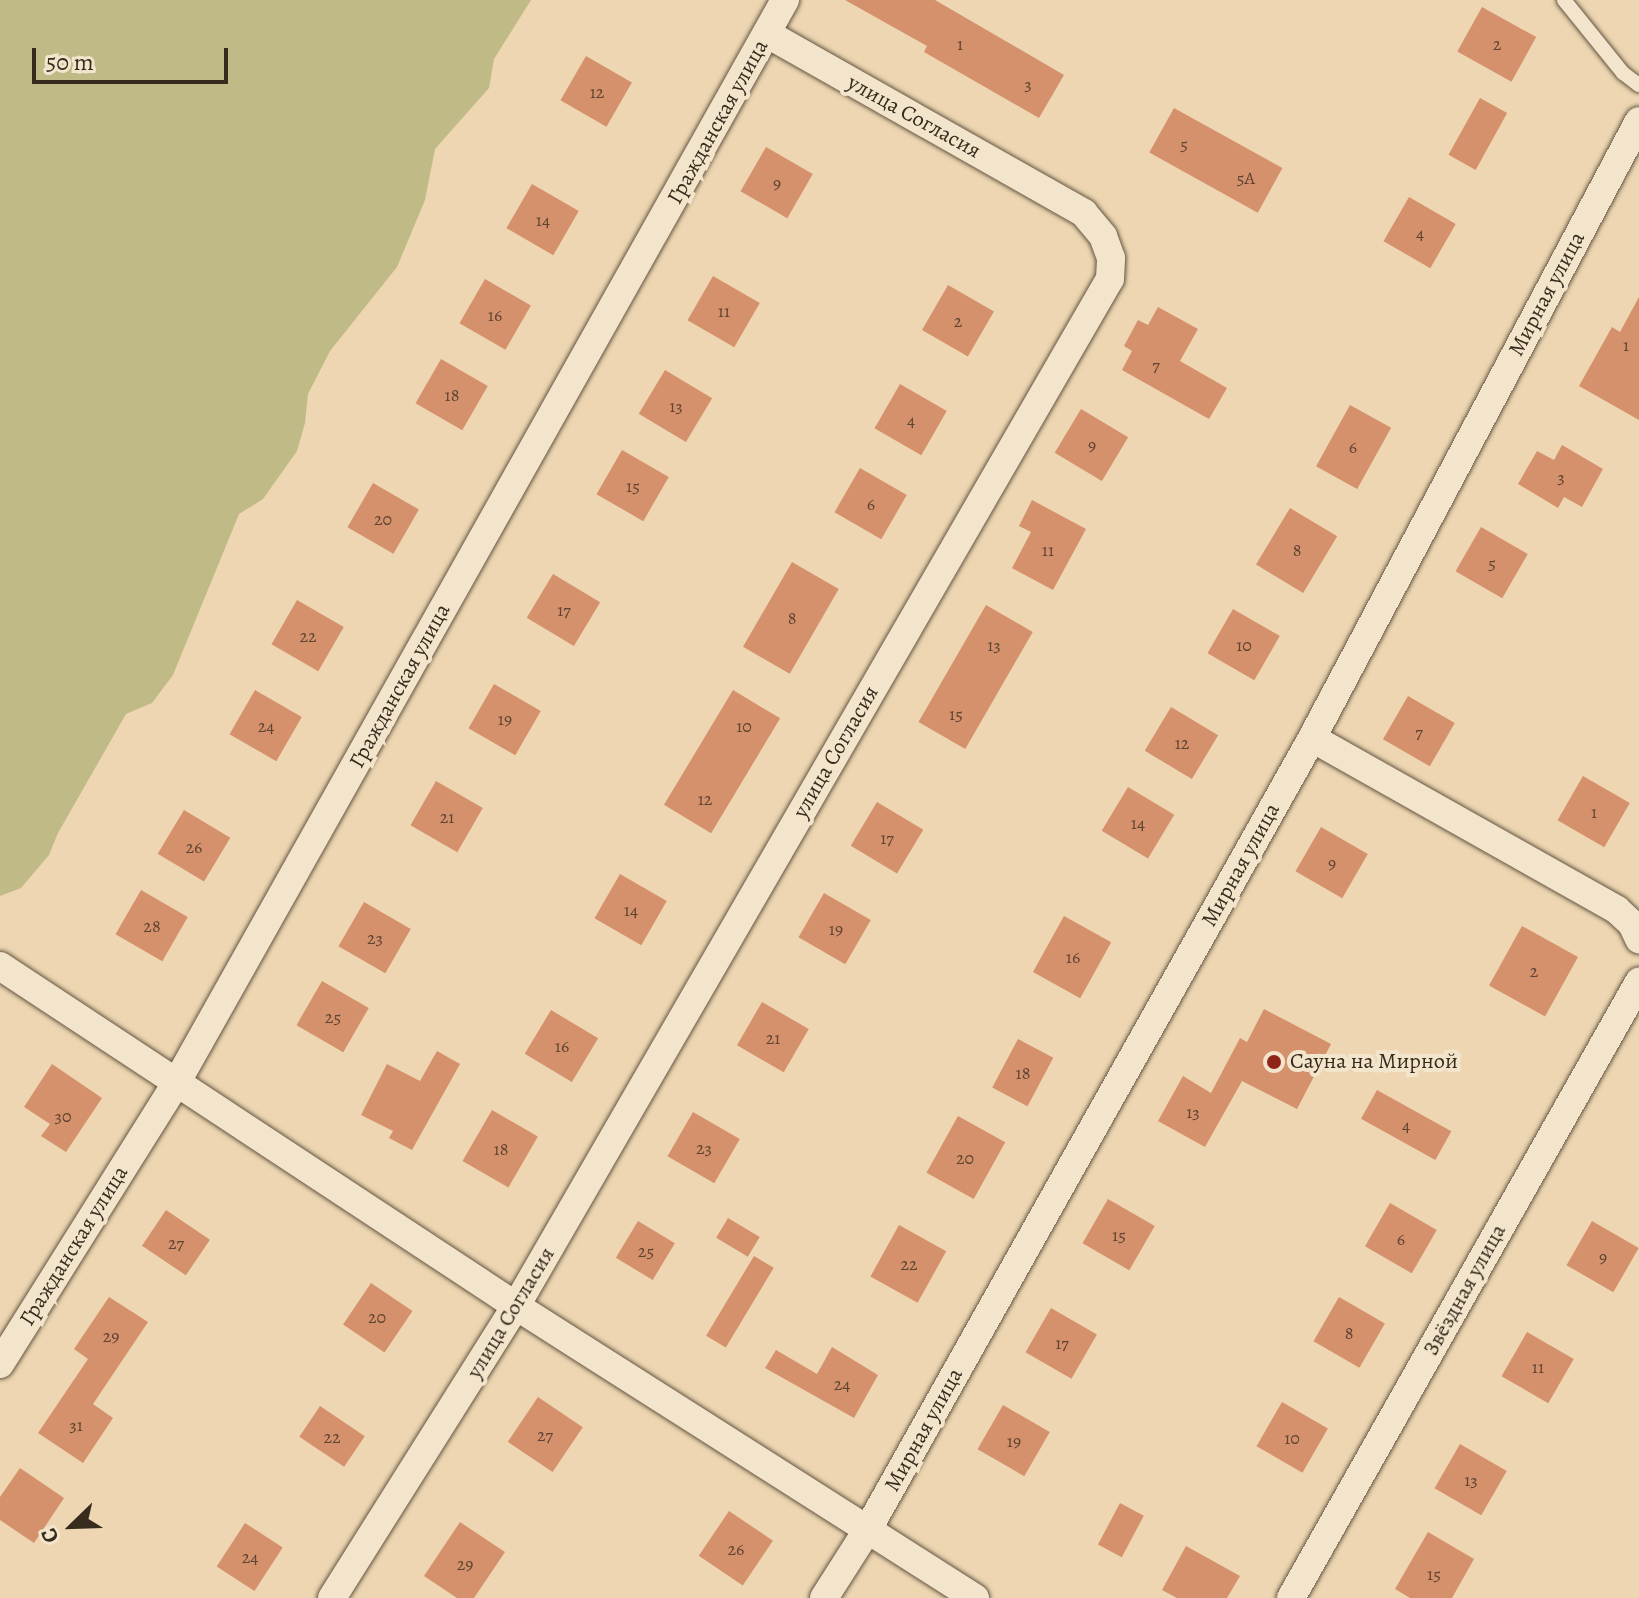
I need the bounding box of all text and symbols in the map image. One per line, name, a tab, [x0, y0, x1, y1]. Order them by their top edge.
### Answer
scale bar	[36, 32, 232, 82]
house number: 1	[957, 33, 963, 55]
house number: 2	[1493, 33, 1501, 55]
street label: Гражданская улица	[662, 35, 774, 209]
text: 50 m	[46, 46, 94, 78]
street label: улица Согласия	[843, 70, 985, 164]
house number: 3	[1024, 73, 1032, 95]
house number: 12	[590, 81, 604, 103]
house number: 5	[1180, 133, 1188, 155]
house number: 5А	[1237, 167, 1255, 189]
house number: 9	[773, 172, 781, 194]
house number: 14	[536, 209, 550, 231]
house number: 4	[1416, 222, 1424, 244]
street label: Мирная улица	[1503, 227, 1591, 361]
house number: 11	[718, 300, 730, 322]
house number: 16	[488, 304, 502, 326]
house number: 2	[954, 310, 962, 332]
house number: 1	[1623, 334, 1629, 356]
house number: 7	[1152, 354, 1160, 376]
house number: 18	[445, 384, 459, 406]
house number: 13	[669, 395, 683, 417]
house number: 4	[907, 409, 915, 431]
house number: 9	[1088, 434, 1096, 456]
house number: 6	[1349, 436, 1357, 458]
house number: 3	[1557, 466, 1565, 488]
house number: 15	[626, 475, 640, 497]
house number: 6	[867, 493, 875, 515]
house number: 20	[374, 508, 392, 530]
house number: 11	[1042, 539, 1054, 561]
house number: 8	[1293, 539, 1301, 561]
house number: 5	[1488, 552, 1496, 574]
street label: Гражданская улица	[344, 599, 456, 773]
house number: 17	[557, 599, 571, 621]
house number: 8	[788, 607, 796, 629]
house number: 22	[299, 625, 317, 647]
house number: 13	[987, 634, 1001, 656]
house number: 10	[1236, 634, 1252, 656]
street label: улица Согласия	[787, 681, 885, 823]
house number: 15	[949, 703, 963, 725]
house number: 19	[498, 708, 512, 730]
house number: 24	[258, 715, 274, 737]
house number: 10	[736, 715, 752, 737]
house number: 7	[1415, 721, 1423, 743]
house number: 12	[1175, 732, 1189, 754]
house number: 12	[698, 788, 712, 810]
street label: Мирная улица	[1196, 799, 1286, 931]
house number: 1	[1591, 801, 1597, 823]
house number: 21	[440, 806, 454, 828]
house number: 14	[1131, 812, 1145, 834]
house number: 17	[880, 827, 894, 849]
house number: 26	[186, 836, 202, 858]
house number: 9	[1328, 852, 1336, 874]
house number: 14	[624, 899, 638, 921]
house number: 28	[143, 915, 161, 937]
house number: 19	[829, 918, 843, 940]
house number: 23	[367, 927, 383, 949]
house number: 16	[1066, 946, 1080, 968]
house number: 2	[1530, 960, 1538, 982]
house number: 25	[325, 1006, 341, 1028]
house number: 21	[766, 1027, 780, 1049]
house number: 16	[555, 1035, 569, 1057]
place label: Сауна на Мирной	[1290, 1049, 1458, 1075]
marker: Сауна на Мирной	[1265, 1053, 1283, 1071]
house number: 18	[1016, 1062, 1030, 1084]
house number: 13	[1186, 1101, 1200, 1123]
house number: 30	[54, 1105, 72, 1127]
house number: 4	[1402, 1114, 1410, 1136]
house number: 23	[696, 1137, 712, 1159]
house number: 18	[494, 1138, 508, 1160]
house number: 20	[956, 1147, 974, 1169]
street label: Гражданская улица	[14, 1161, 134, 1331]
street label: Звёздная улица	[1418, 1220, 1512, 1360]
house number: 15	[1112, 1224, 1126, 1246]
house number: 6	[1397, 1228, 1405, 1250]
house number: 27	[168, 1232, 184, 1254]
house number: 25	[638, 1240, 654, 1262]
street label: улица Согласия	[462, 1243, 560, 1383]
house number: 9	[1599, 1246, 1607, 1268]
house number: 22	[900, 1253, 918, 1275]
house number: 20	[368, 1306, 386, 1328]
house number: 8	[1345, 1322, 1353, 1344]
house number: 29	[103, 1325, 119, 1347]
house number: 17	[1055, 1332, 1069, 1354]
house number: 11	[1532, 1356, 1544, 1378]
street label: Мирная улица	[879, 1364, 969, 1496]
house number: 24	[834, 1373, 850, 1395]
house number: 31	[69, 1414, 83, 1436]
house number: 27	[537, 1424, 553, 1446]
house number: 22	[323, 1426, 341, 1448]
house number: 10	[1284, 1427, 1300, 1449]
house number: 19	[1007, 1430, 1021, 1452]
house number: 13	[1464, 1469, 1478, 1491]
north arrow	[32, 1486, 112, 1566]
text: С	[33, 1523, 66, 1547]
house number: 26	[728, 1538, 744, 1560]
house number: 24	[242, 1546, 258, 1568]
house number: 29	[457, 1553, 473, 1575]
house number: 15	[1427, 1563, 1441, 1585]

